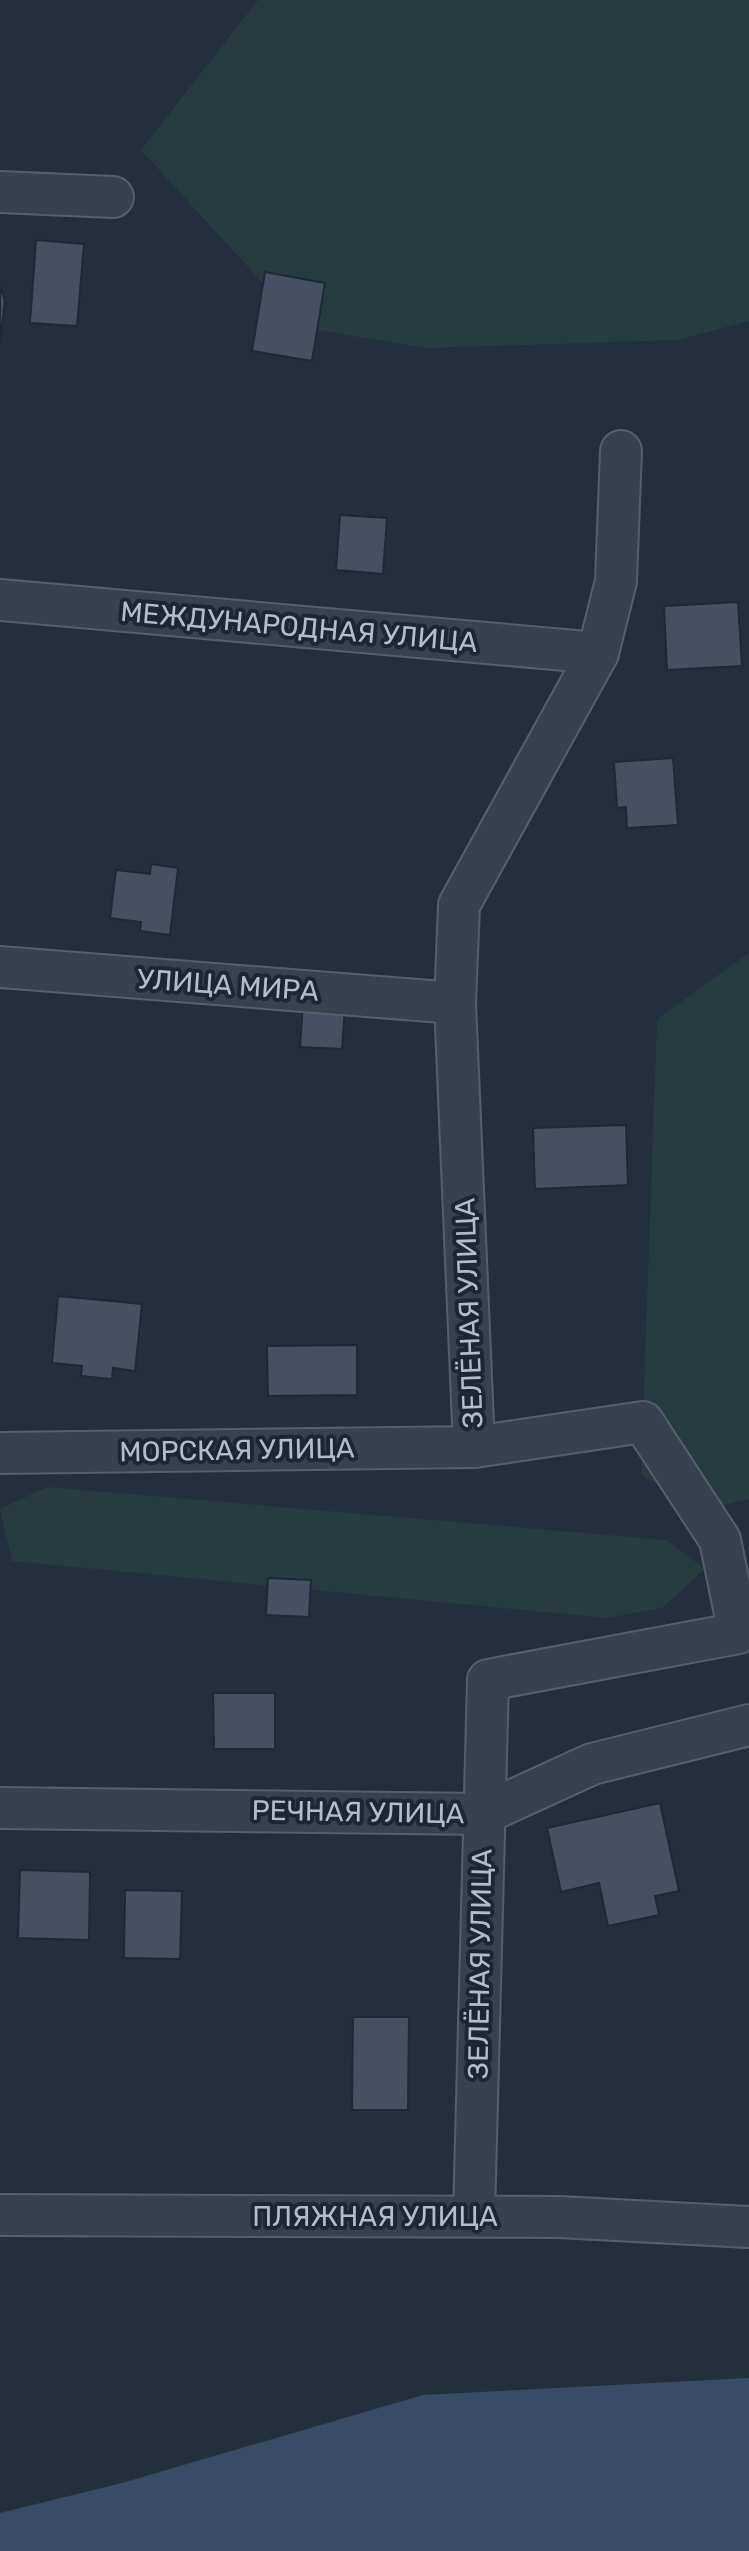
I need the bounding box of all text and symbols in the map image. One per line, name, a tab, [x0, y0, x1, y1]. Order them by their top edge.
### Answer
street label: МЕЖДУНАРОДНАЯ УЛИЦА	[119, 595, 479, 659]
street label: УЛИЦА МИРА	[136, 962, 320, 1008]
street label: ЗЕЛЁНАЯ УЛИЦА	[448, 1197, 490, 1429]
street label: МОРСКАЯ УЛИЦА	[119, 1431, 355, 1469]
street label: РЕЧНАЯ УЛИЦА	[251, 1794, 465, 1830]
street label: ЗЕЛЁНАЯ УЛИЦА	[461, 1848, 499, 2080]
street label: ПЛЯЖНАЯ УЛИЦА	[252, 2200, 498, 2233]

